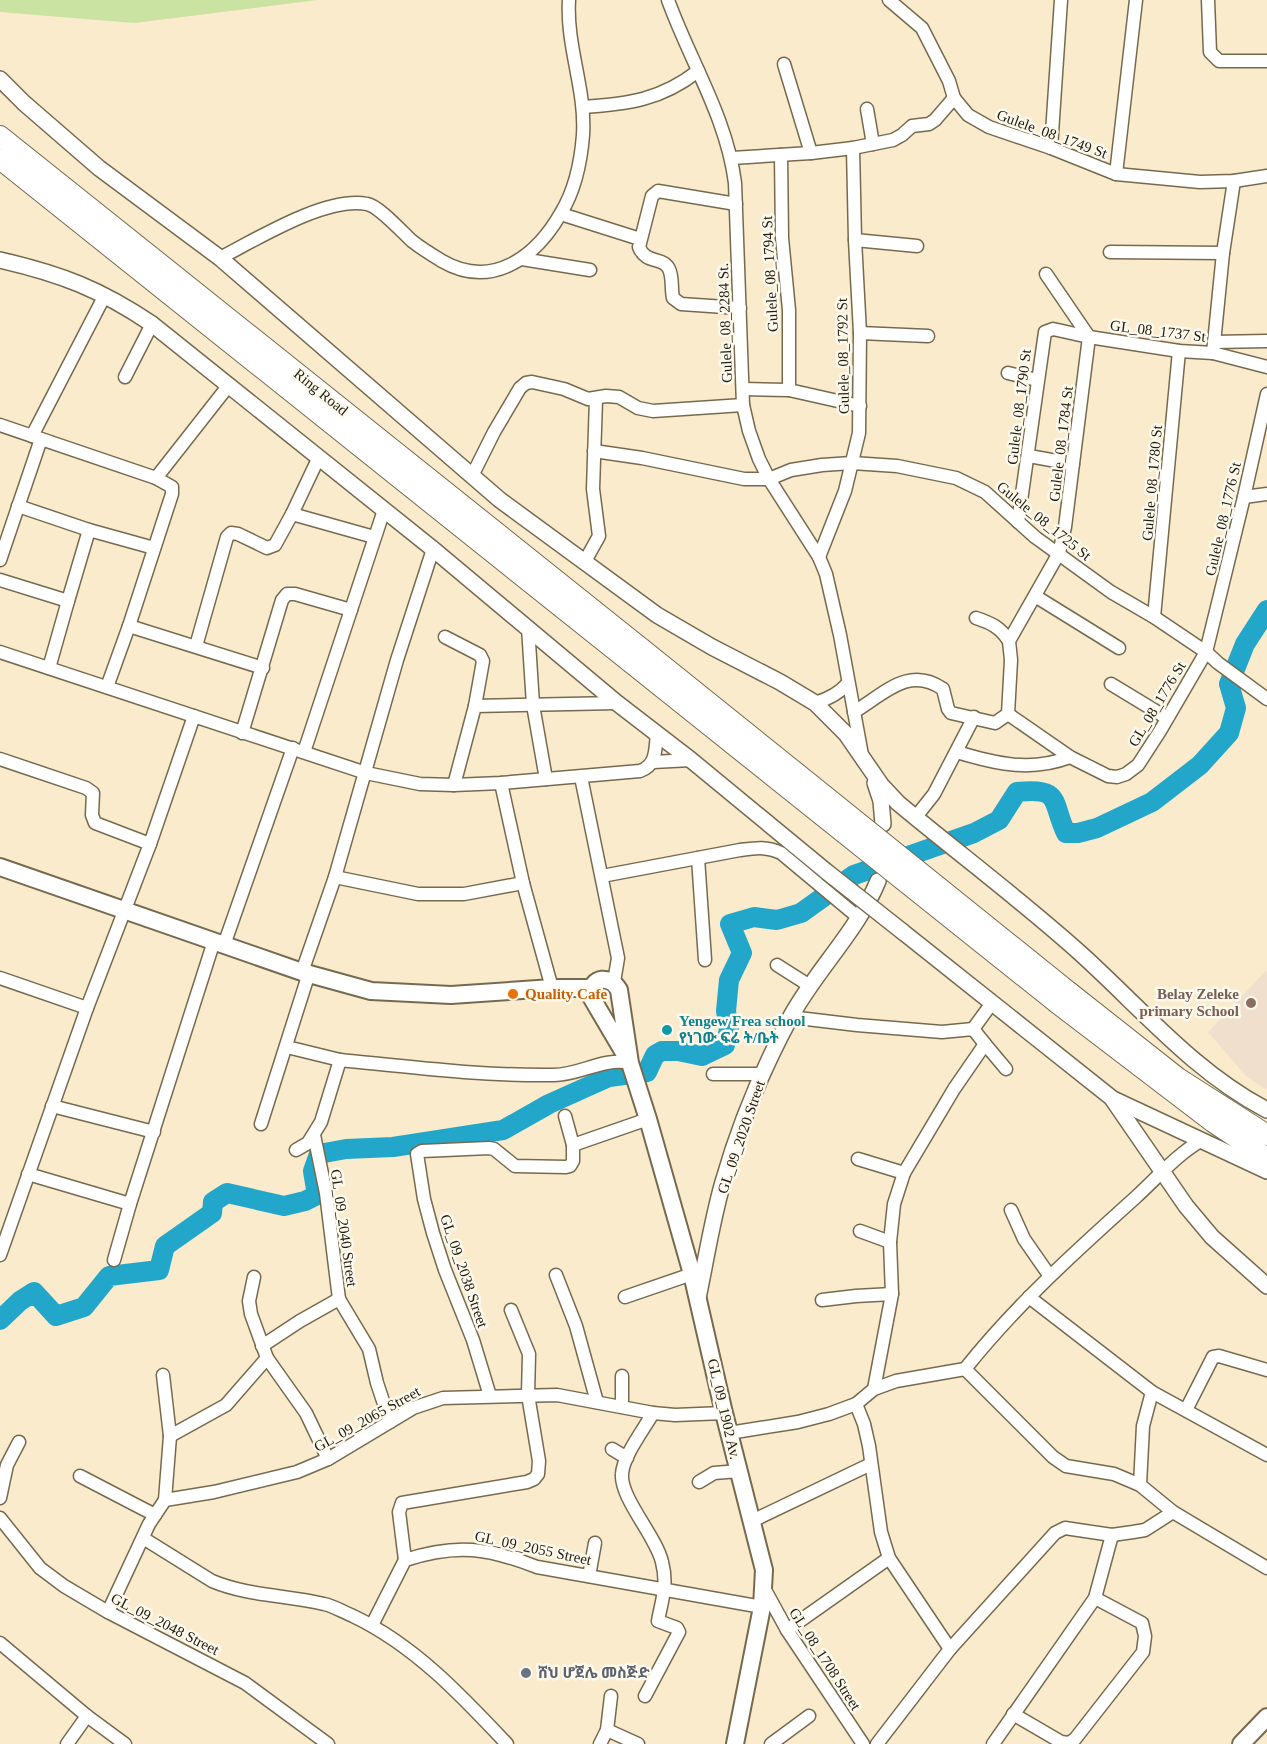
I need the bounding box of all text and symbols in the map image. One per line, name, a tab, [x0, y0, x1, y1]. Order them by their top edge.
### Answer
street label: Gulele_08_1749 St	[995, 107, 1110, 162]
street label: Gulele_08_1794 St	[759, 215, 781, 332]
street label: Gulele_08_2284 St.	[715, 263, 735, 383]
street label: Gulele_08_1792 St	[834, 297, 852, 414]
street label: GL_08_1737 St	[1109, 317, 1208, 345]
street label: Gulele_08_1790 St	[1004, 348, 1034, 466]
street label: Ring Road	[291, 365, 352, 419]
street label: Gulele_08_1784 St	[1046, 385, 1076, 503]
street label: Gulele_08_1780 St	[1139, 424, 1165, 542]
street label: Gulele_08_1776 St	[1202, 460, 1244, 577]
street label: Gulele_08_1725 St	[994, 478, 1095, 564]
street label: GL_08_1776 St	[1125, 658, 1189, 749]
place label: Quality Cafe	[525, 986, 607, 1002]
place label: Belay Zeleke primary School	[1139, 986, 1239, 1019]
marker: Quality Cafe	[506, 987, 520, 1001]
marker: Belay Zeleke primary School	[1244, 996, 1258, 1010]
place label: Yengew Frea school የነገው ፍሬ ት/ቤት	[679, 1013, 805, 1046]
marker: Yengew Frea school የነገው ፍሬ ት/ቤት	[660, 1023, 674, 1037]
street label: GL_09_2020 Street	[714, 1077, 768, 1196]
street label: GL_09_2040 Street	[328, 1168, 360, 1289]
street label: GL_09_2038 Street	[437, 1212, 491, 1331]
street label: GL_09_1902 Av.	[705, 1357, 743, 1461]
street label: GL_09_2065 Street	[311, 1383, 424, 1455]
street label: GL_09_2055 Street	[473, 1528, 594, 1568]
street label: GL_09_2048 Street	[108, 1590, 222, 1658]
street label: GL_08_1708 Street	[786, 1605, 864, 1714]
place label: ሸህ ሆጀሌ መስጅድ	[538, 1665, 650, 1681]
marker: ሸህ ሆጀሌ መስጅድ	[519, 1666, 533, 1680]

